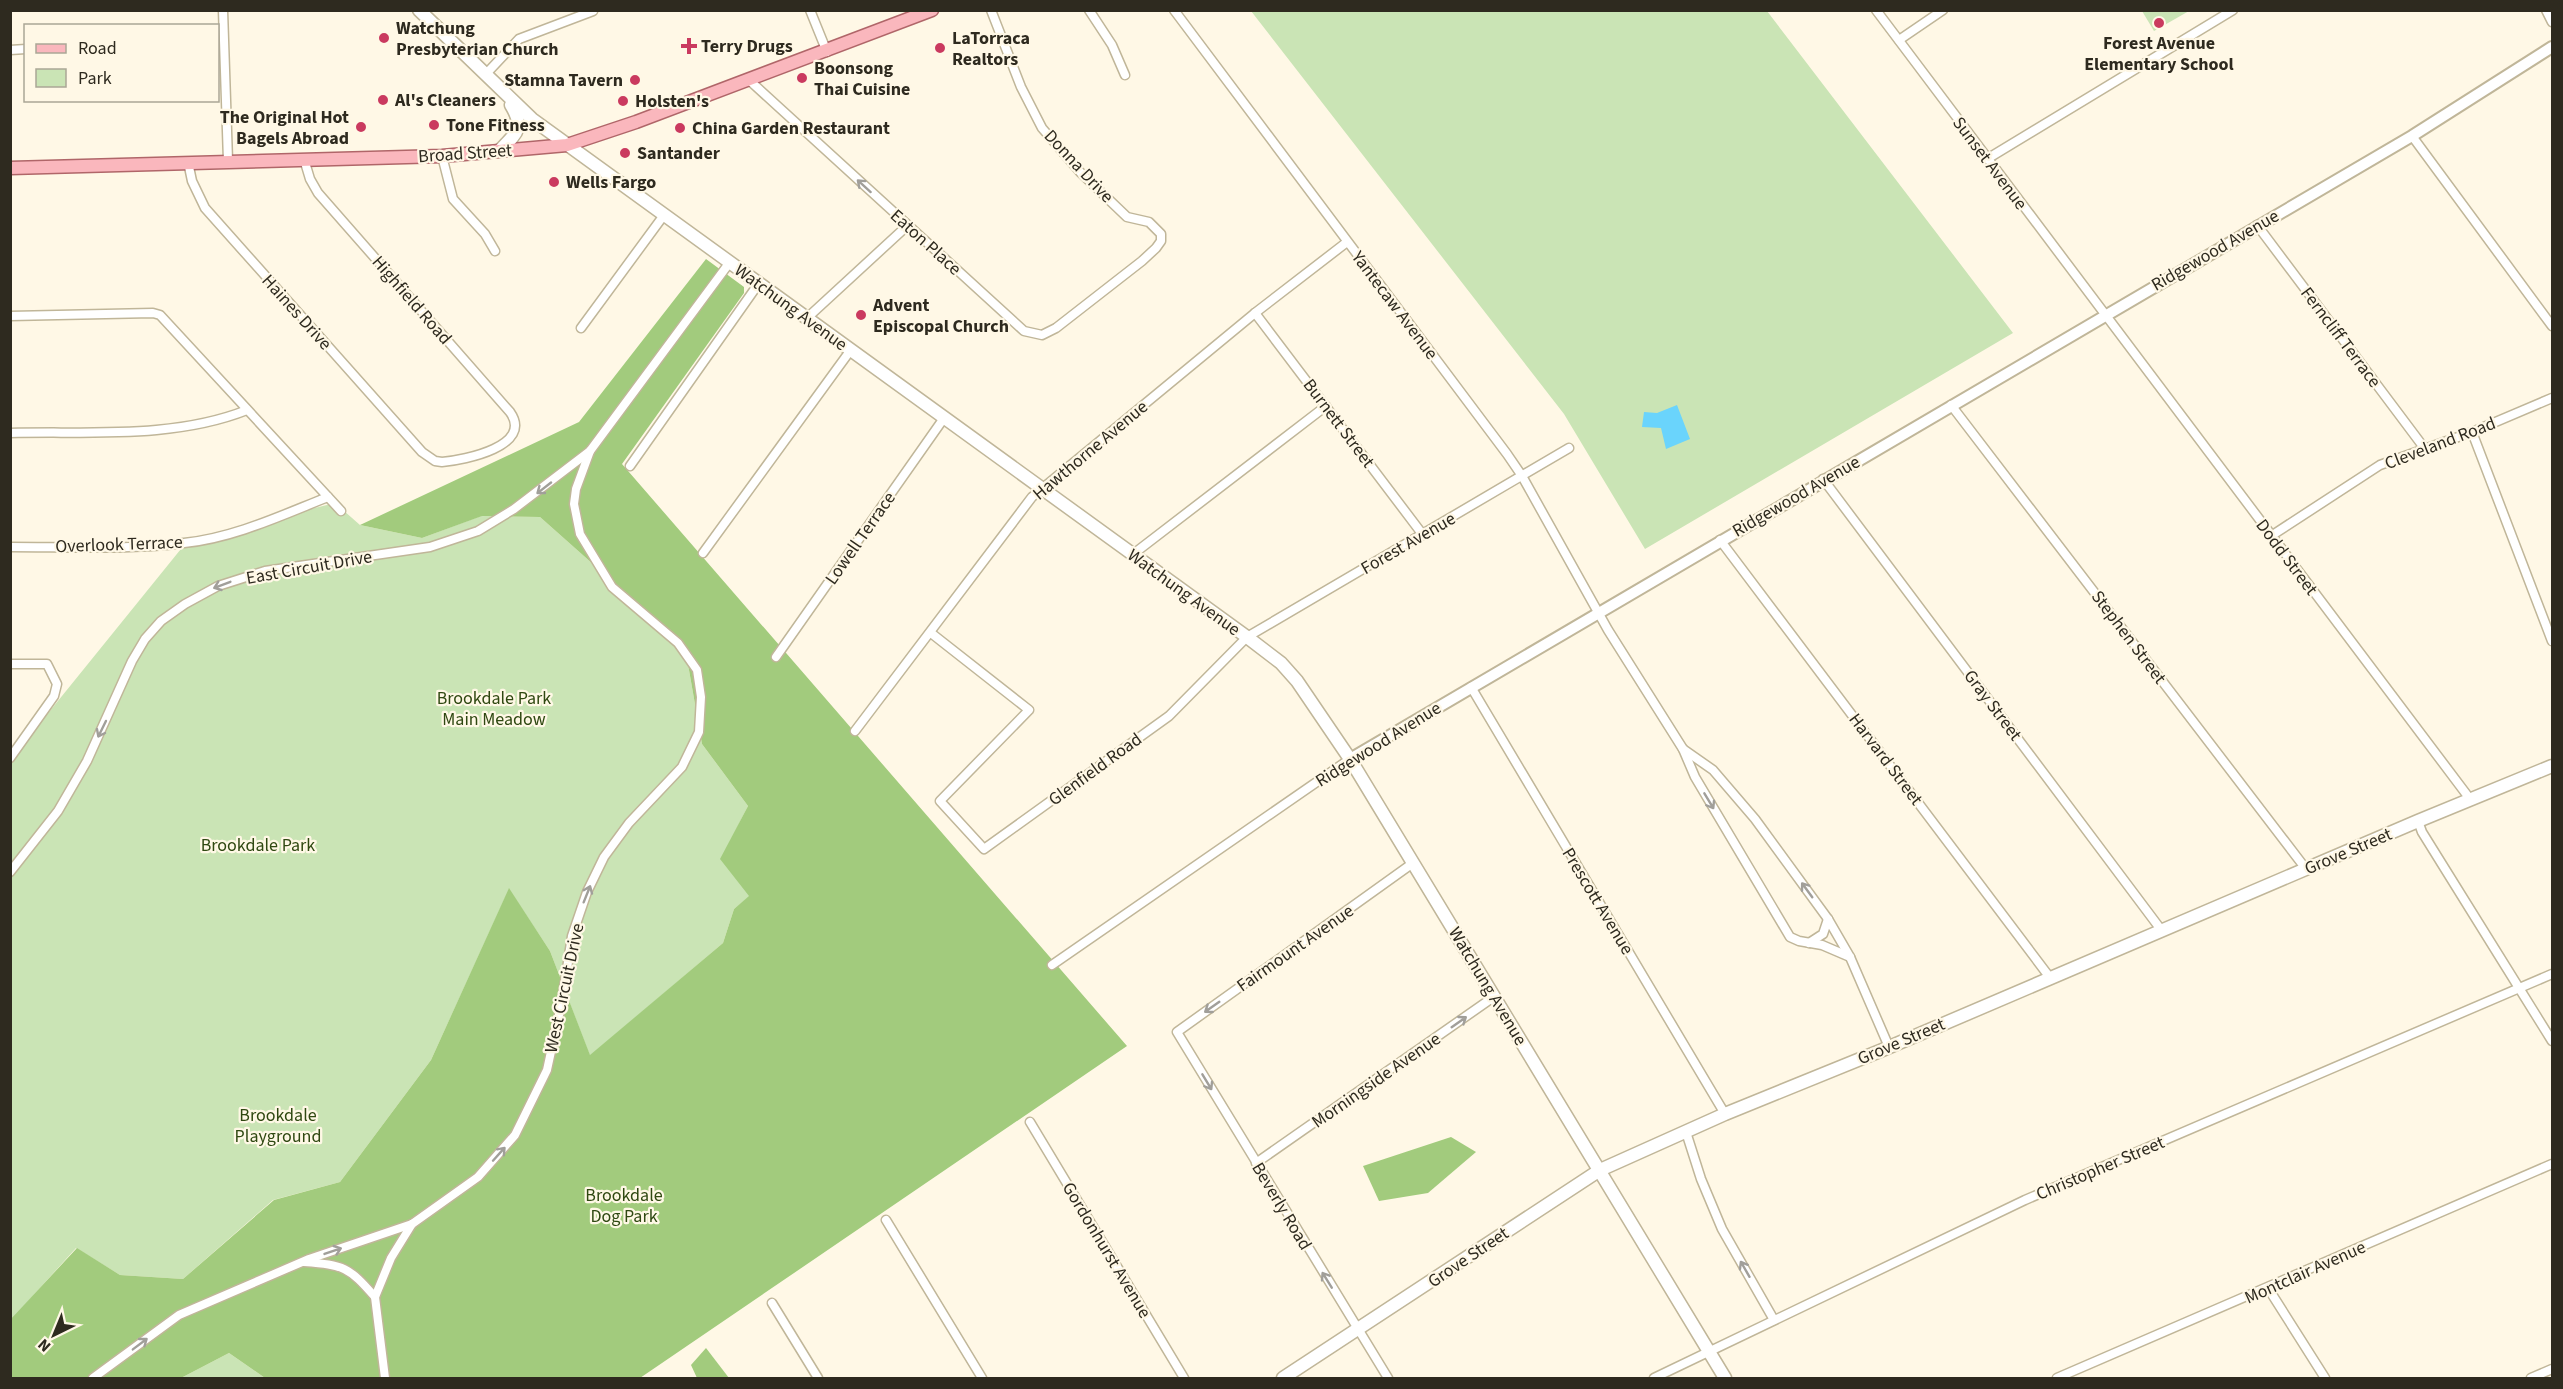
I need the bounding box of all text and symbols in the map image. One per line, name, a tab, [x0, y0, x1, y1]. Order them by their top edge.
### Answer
place label: Watchung Presbyterian Church	[396, 16, 559, 62]
marker: Forest Avenue Elementary School	[2152, 16, 2166, 30]
legend	[24, 24, 219, 102]
place label: LaTorraca Realtors	[952, 26, 1030, 72]
marker: Watchung Presbyterian Church	[377, 31, 391, 45]
place label: Forest Avenue Elementary School	[2084, 31, 2234, 77]
place label: Terry Drugs	[701, 34, 793, 59]
text: Road	[78, 36, 117, 61]
marker: Terry Drugs	[682, 39, 696, 53]
marker: LaTorraca Realtors	[933, 41, 947, 55]
place label: Boonsong Thai Cuisine	[814, 56, 910, 102]
text: Park	[78, 66, 112, 91]
place label: Stamna Tavern	[504, 68, 623, 93]
marker: Boonsong Thai Cuisine	[795, 71, 809, 85]
marker: Stamna Tavern	[628, 73, 642, 87]
place label: Al's Cleaners	[394, 88, 496, 113]
place label: Holsten's	[635, 89, 709, 114]
marker: Al's Cleaners	[376, 93, 390, 107]
marker: Holsten's	[616, 94, 630, 108]
place label: The Original Hot Bagels Abroad	[220, 105, 349, 151]
street label: Sunset Avenue	[1946, 112, 2033, 215]
place label: Tone Fitness	[446, 113, 545, 138]
place label: China Garden Restaurant	[692, 116, 890, 141]
marker: Tone Fitness	[427, 118, 441, 132]
marker: The Original Hot Bagels Abroad	[354, 120, 368, 134]
marker: China Garden Restaurant	[673, 121, 687, 135]
street label: Donna Drive	[1038, 124, 1119, 209]
street label: Broad Street	[417, 138, 513, 169]
place label: Santander	[637, 141, 721, 166]
marker: Santander	[618, 146, 632, 160]
place label: Wells Fargo	[566, 170, 656, 195]
marker: Wells Fargo	[547, 175, 561, 189]
one-way arrow	[857, 179, 872, 193]
street label: Eaton Place	[885, 204, 967, 281]
street label: Ridgewood Avenue	[2147, 204, 2284, 297]
street label: Yantecaw Avenue	[1345, 245, 1444, 365]
street label: Highfield Road	[366, 250, 457, 350]
street label: Watchung Avenue	[729, 258, 852, 357]
street label: Haines Drive	[256, 269, 337, 356]
street label: Ferncliff Terrace	[2294, 282, 2387, 393]
place label: Advent Episcopal Church	[872, 293, 1009, 339]
marker: Advent Episcopal Church	[854, 308, 868, 322]
street label: Burnett Street	[1297, 374, 1380, 473]
street label: Hawthorne Avenue	[1027, 395, 1153, 506]
street label: Cleveland Road	[2381, 411, 2499, 476]
street label: Ridgewood Avenue	[1728, 450, 1865, 543]
one-way arrow	[536, 481, 552, 494]
street label: Lowell Terrace	[819, 487, 902, 590]
street label: Forest Avenue	[1356, 506, 1460, 581]
street label: Dodd Street	[2250, 514, 2324, 601]
street label: Overlook Terrace	[55, 530, 183, 559]
street label: Watchung Avenue	[1122, 543, 1245, 642]
street label: East Circuit Drive	[244, 544, 374, 591]
one-way arrow	[213, 581, 231, 592]
street label: Stephen Street	[2085, 585, 2172, 689]
street label: Gray Street	[1958, 665, 2028, 746]
park label: Brookdale Park Main Meadow	[437, 686, 551, 732]
street label: Ridgewood Avenue	[1311, 696, 1446, 793]
street label: Harvard Street	[1843, 708, 1929, 811]
one-way arrow	[95, 720, 107, 738]
street label: Glenfield Road	[1043, 727, 1147, 812]
one-way arrow	[1703, 792, 1715, 809]
street label: Grove Street	[2301, 822, 2396, 881]
park label: Brookdale Park	[201, 833, 315, 858]
street label: Prescott Avenue	[1556, 843, 1639, 960]
one-way arrow	[1801, 883, 1814, 899]
one-way arrow	[582, 885, 593, 903]
street label: Fairmount Avenue	[1232, 899, 1359, 998]
street label: West Circuit Drive	[539, 921, 590, 1055]
street label: Watchung Avenue	[1442, 922, 1533, 1050]
one-way arrow	[1204, 1001, 1221, 1013]
street label: Grove Street	[1854, 1012, 1949, 1071]
one-way arrow	[1451, 1016, 1467, 1028]
street label: Morningside Avenue	[1307, 1026, 1446, 1134]
one-way arrow	[1202, 1073, 1214, 1090]
park label: Brookdale Playground	[235, 1103, 321, 1149]
street label: Christopher Street	[2032, 1130, 2168, 1207]
one-way arrow	[492, 1147, 506, 1162]
street label: Beverly Road	[1246, 1158, 1318, 1255]
street label: Gordonhurst Avenue	[1056, 1178, 1157, 1323]
park label: Brookdale Dog Park	[585, 1183, 663, 1229]
street label: Grove Street	[1423, 1221, 1514, 1294]
street label: Montclair Avenue	[2241, 1235, 2370, 1310]
one-way arrow	[323, 1244, 342, 1255]
one-way arrow	[1739, 1261, 1751, 1278]
one-way arrow	[1321, 1272, 1333, 1289]
north arrow	[24, 1305, 84, 1365]
text: N	[33, 1334, 56, 1357]
one-way arrow	[132, 1338, 148, 1351]

